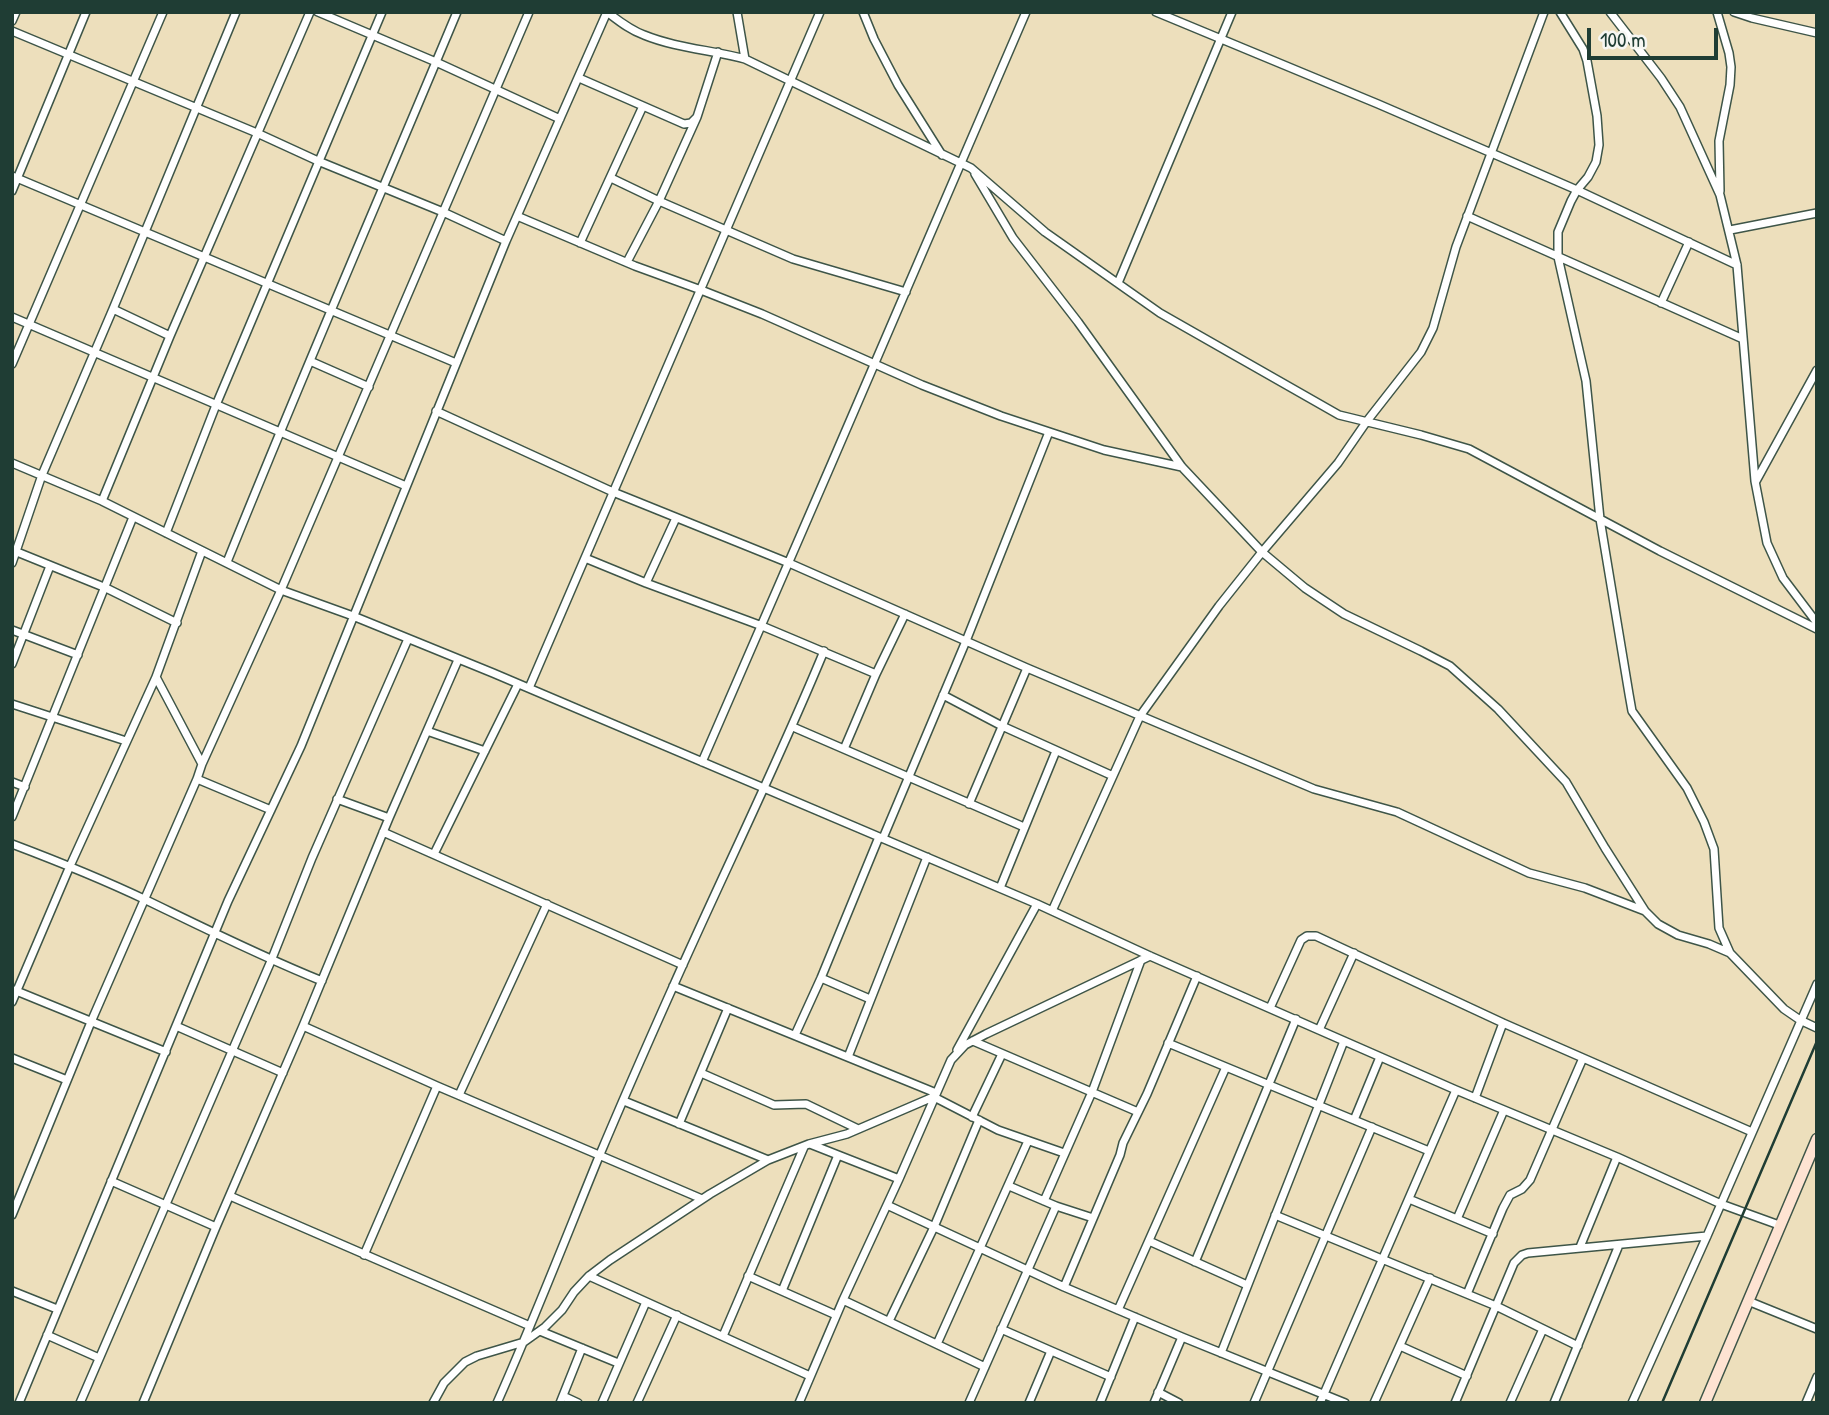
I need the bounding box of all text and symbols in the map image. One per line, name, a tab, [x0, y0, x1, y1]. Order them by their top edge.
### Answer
scale bar	[1591, 14, 1722, 58]
text: 100 m	[1600, 25, 1646, 54]

